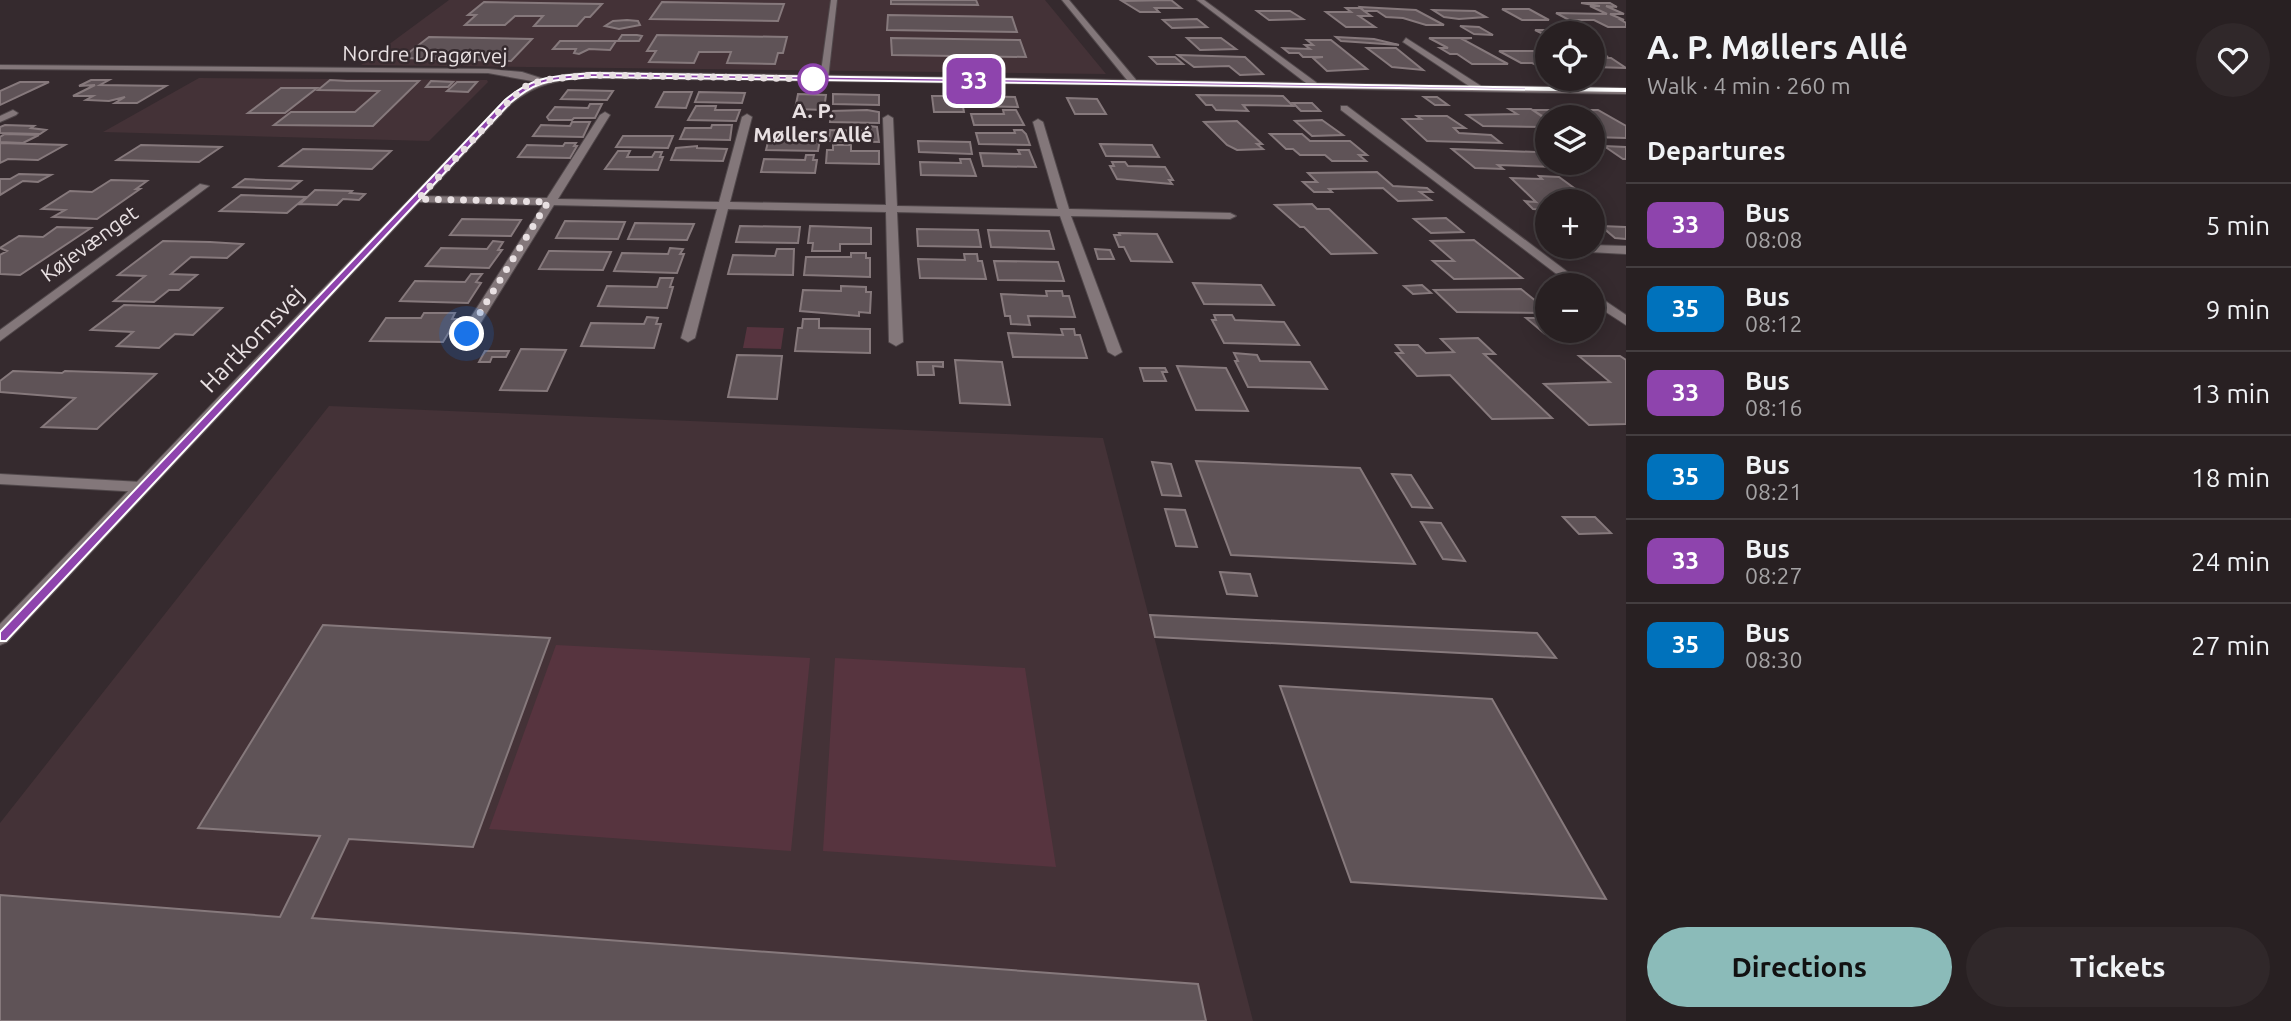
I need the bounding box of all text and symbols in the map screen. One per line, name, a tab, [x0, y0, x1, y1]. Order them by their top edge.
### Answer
map controls	[1535, 21, 1605, 343]
button: locate	[1535, 21, 1605, 91]
button: heart	[2196, 23, 2270, 97]
text: A. P. Møllers Allé	[1647, 28, 1908, 65]
street label: Nordre Dragørvej	[342, 41, 508, 67]
line badge: 33	[942, 58, 1006, 104]
marker: A. P. Møllers Allé	[798, 64, 828, 94]
text: 33	[960, 67, 988, 94]
text: Walk · 4 min · 260 m	[1647, 73, 1851, 98]
place label: A. P. Møllers Allé	[753, 98, 873, 146]
button: layers	[1535, 105, 1605, 175]
text: Departures	[1647, 136, 1785, 165]
button: +	[1535, 189, 1605, 259]
text: Bus	[1745, 198, 1790, 227]
street label: Køjevænget	[36, 200, 142, 286]
text: 33	[1672, 211, 1699, 238]
text: 5 min	[2206, 211, 2270, 240]
text: 08:08	[1745, 227, 1803, 252]
button: −	[1535, 273, 1605, 343]
street label: Hartkornsvej	[195, 280, 309, 398]
text: Bus	[1745, 282, 1790, 311]
text: 35	[1672, 295, 1699, 322]
text: 9 min	[2206, 295, 2270, 324]
text: 08:12	[1745, 311, 1803, 336]
your location	[449, 316, 484, 351]
text: Bus	[1745, 366, 1790, 395]
text: 33	[1672, 379, 1699, 406]
text: 13 min	[2191, 379, 2270, 408]
text: 08:16	[1745, 395, 1803, 420]
text: Bus	[1745, 450, 1790, 479]
text: 35	[1672, 463, 1699, 490]
text: 18 min	[2191, 463, 2270, 492]
text: 08:21	[1745, 479, 1803, 504]
text: Bus	[1745, 534, 1790, 563]
text: 33	[1672, 547, 1699, 574]
text: 24 min	[2191, 547, 2270, 576]
text: 08:27	[1745, 563, 1803, 588]
text: Bus	[1745, 618, 1790, 647]
text: 35	[1672, 631, 1699, 658]
text: 27 min	[2191, 631, 2270, 660]
text: 08:30	[1745, 647, 1803, 672]
button: Directions	[1647, 927, 1952, 1007]
button: Tickets	[1966, 927, 2270, 1007]

